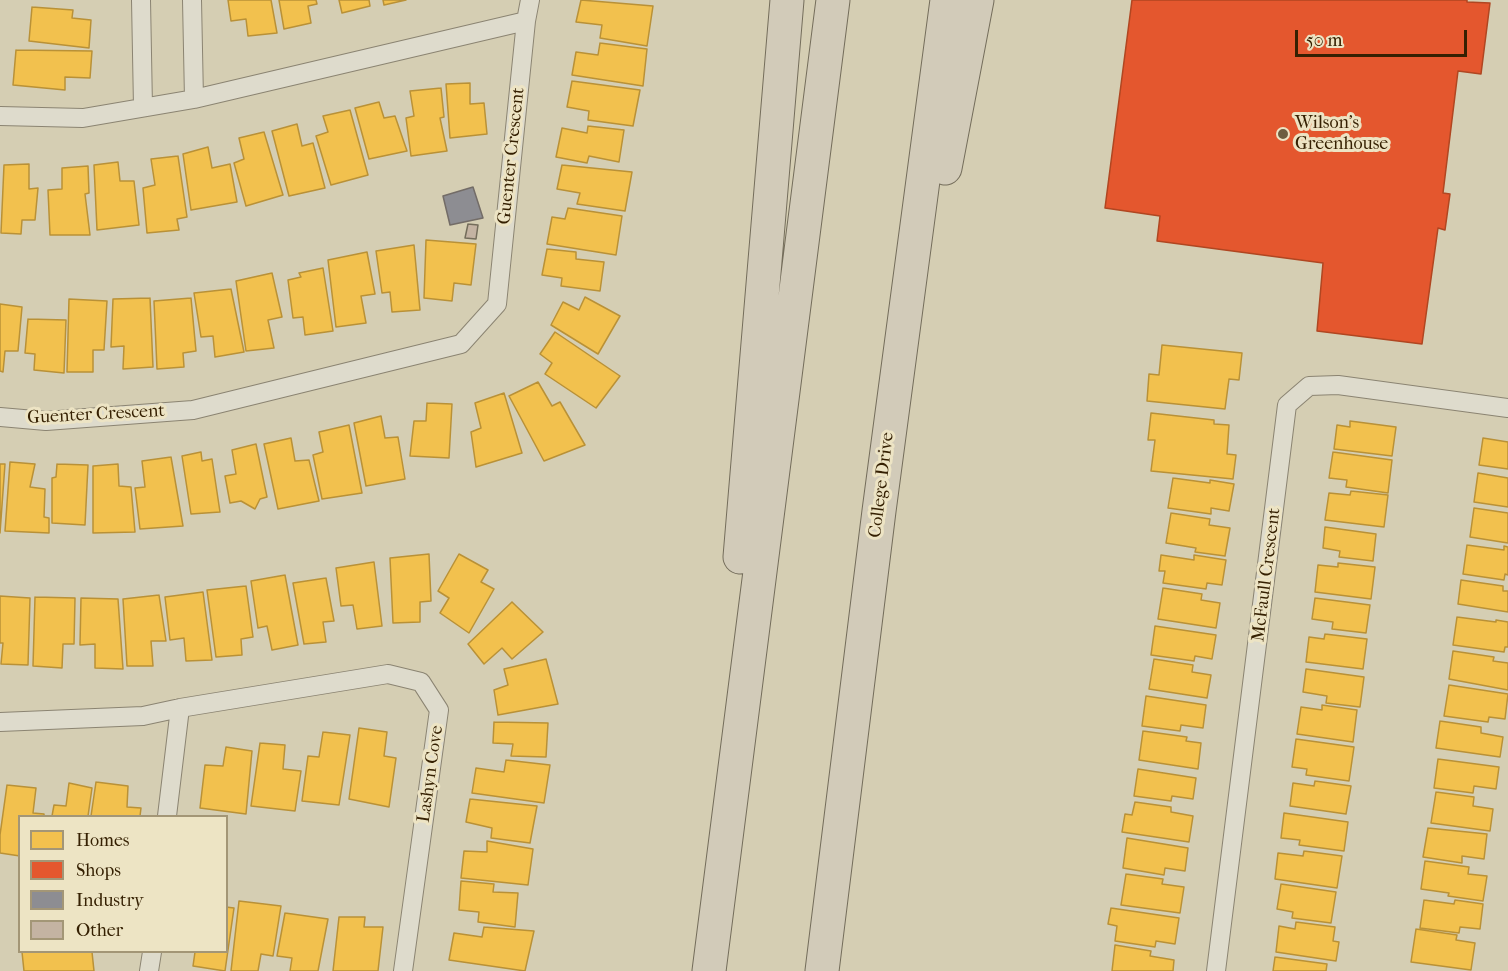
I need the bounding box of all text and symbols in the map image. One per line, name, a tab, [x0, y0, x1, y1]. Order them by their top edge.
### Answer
scale bar	[1298, 18, 1470, 56]
text: 50 m	[1306, 30, 1342, 51]
street label: Guenter Crescent	[494, 86, 530, 226]
place label: Wilson's Greenhouse	[1295, 113, 1388, 156]
marker: Wilson's Greenhouse	[1276, 127, 1290, 141]
street label: Guenter Crescent	[27, 401, 165, 429]
street label: College Drive	[865, 431, 899, 539]
street label: McFaull Crescent	[1248, 507, 1286, 643]
street label: Lashyn Cove	[414, 724, 448, 824]
legend	[18, 815, 228, 953]
text: Homes	[76, 830, 130, 851]
text: Shops	[76, 860, 121, 881]
text: Industry	[76, 890, 144, 911]
text: Other	[76, 920, 123, 941]

